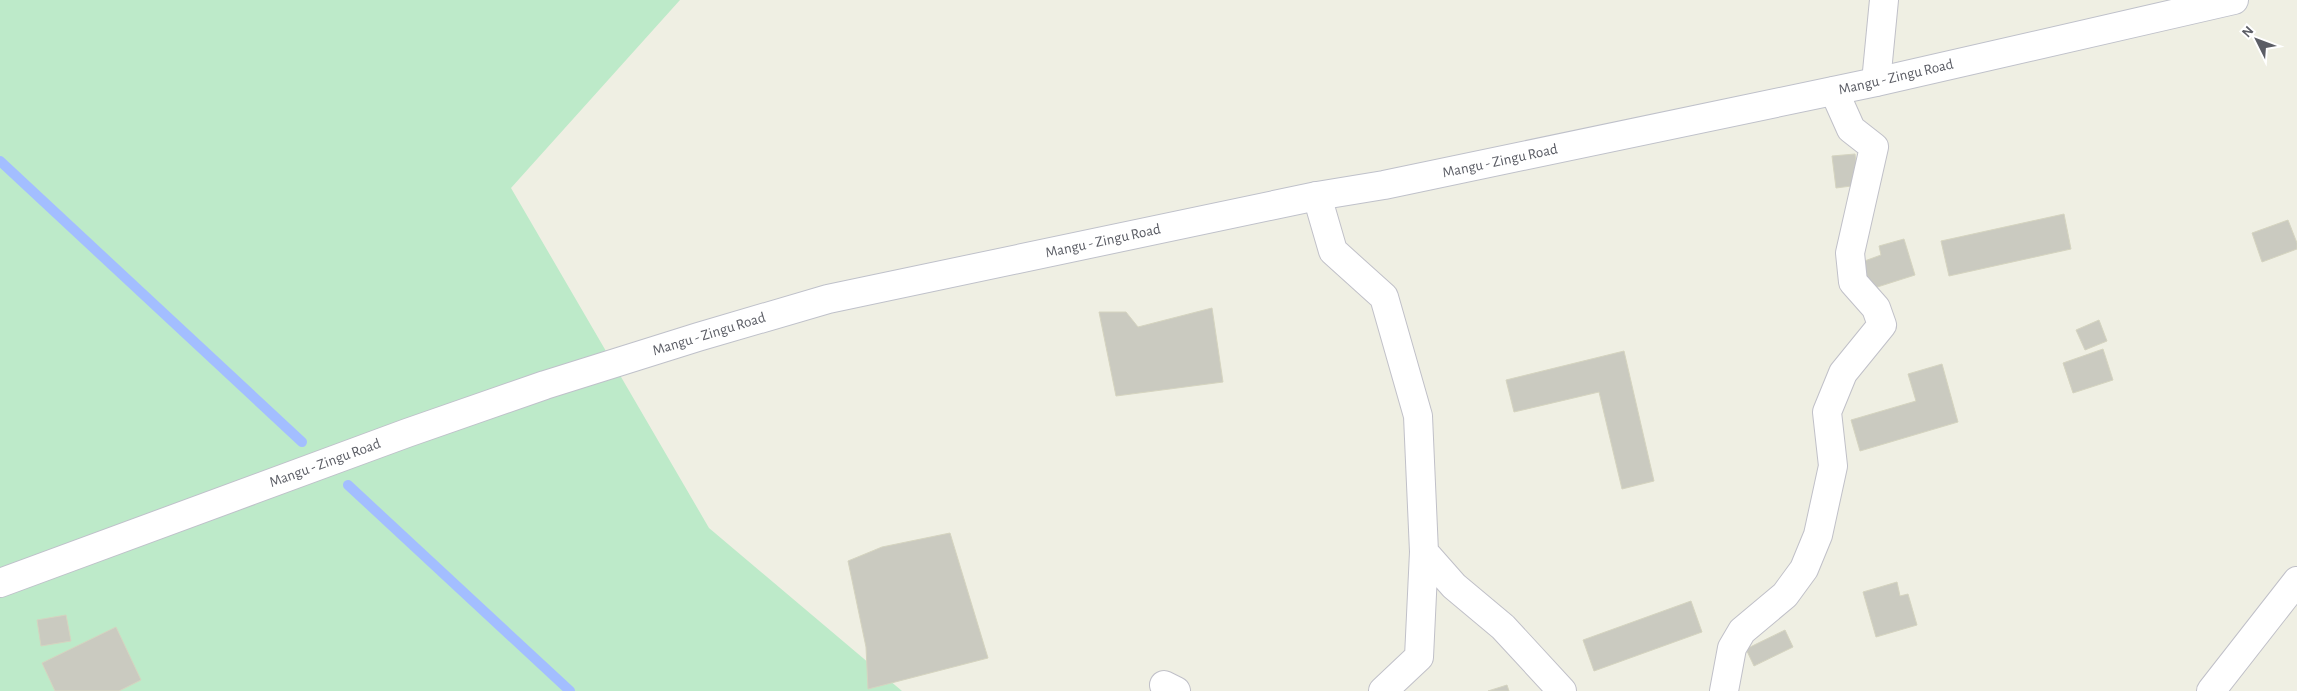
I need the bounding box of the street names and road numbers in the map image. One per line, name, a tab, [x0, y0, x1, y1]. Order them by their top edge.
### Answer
street label: Mangu - Zingu Road	[1837, 56, 1955, 97]
street label: Mangu - Zingu Road	[1441, 141, 1559, 181]
street label: Mangu - Zingu Road	[1044, 221, 1162, 261]
street label: Mangu - Zingu Road	[651, 310, 767, 358]
street label: Mangu - Zingu Road	[267, 436, 383, 490]

